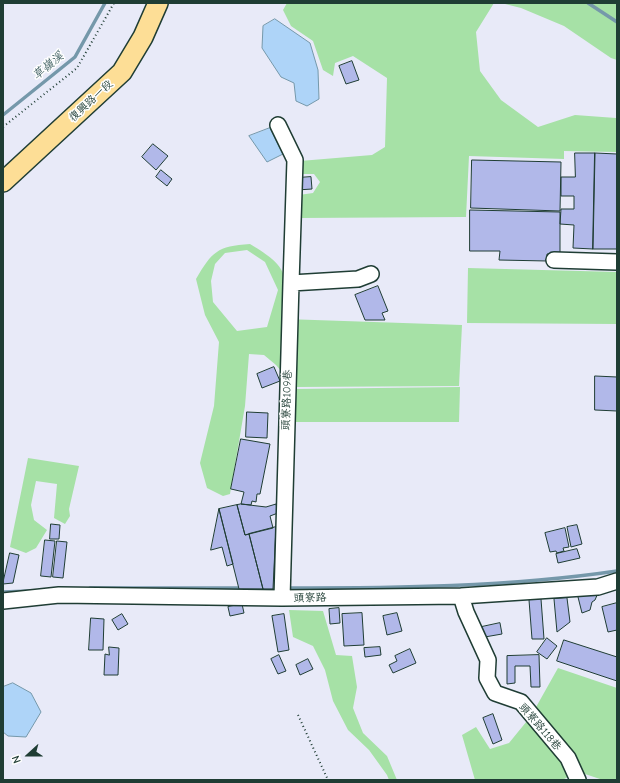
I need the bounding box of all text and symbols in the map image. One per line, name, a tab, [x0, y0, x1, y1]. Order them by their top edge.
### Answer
water label: 草嶺溪	[29, 49, 67, 83]
street label: 復興路一段	[66, 77, 116, 125]
street label: 頭寮路109巷	[279, 369, 295, 431]
street label: 頭寮路	[293, 591, 327, 605]
street label: 頭寮路118巷	[516, 701, 564, 753]
north arrow	[8, 735, 48, 775]
text: N	[9, 754, 24, 765]

